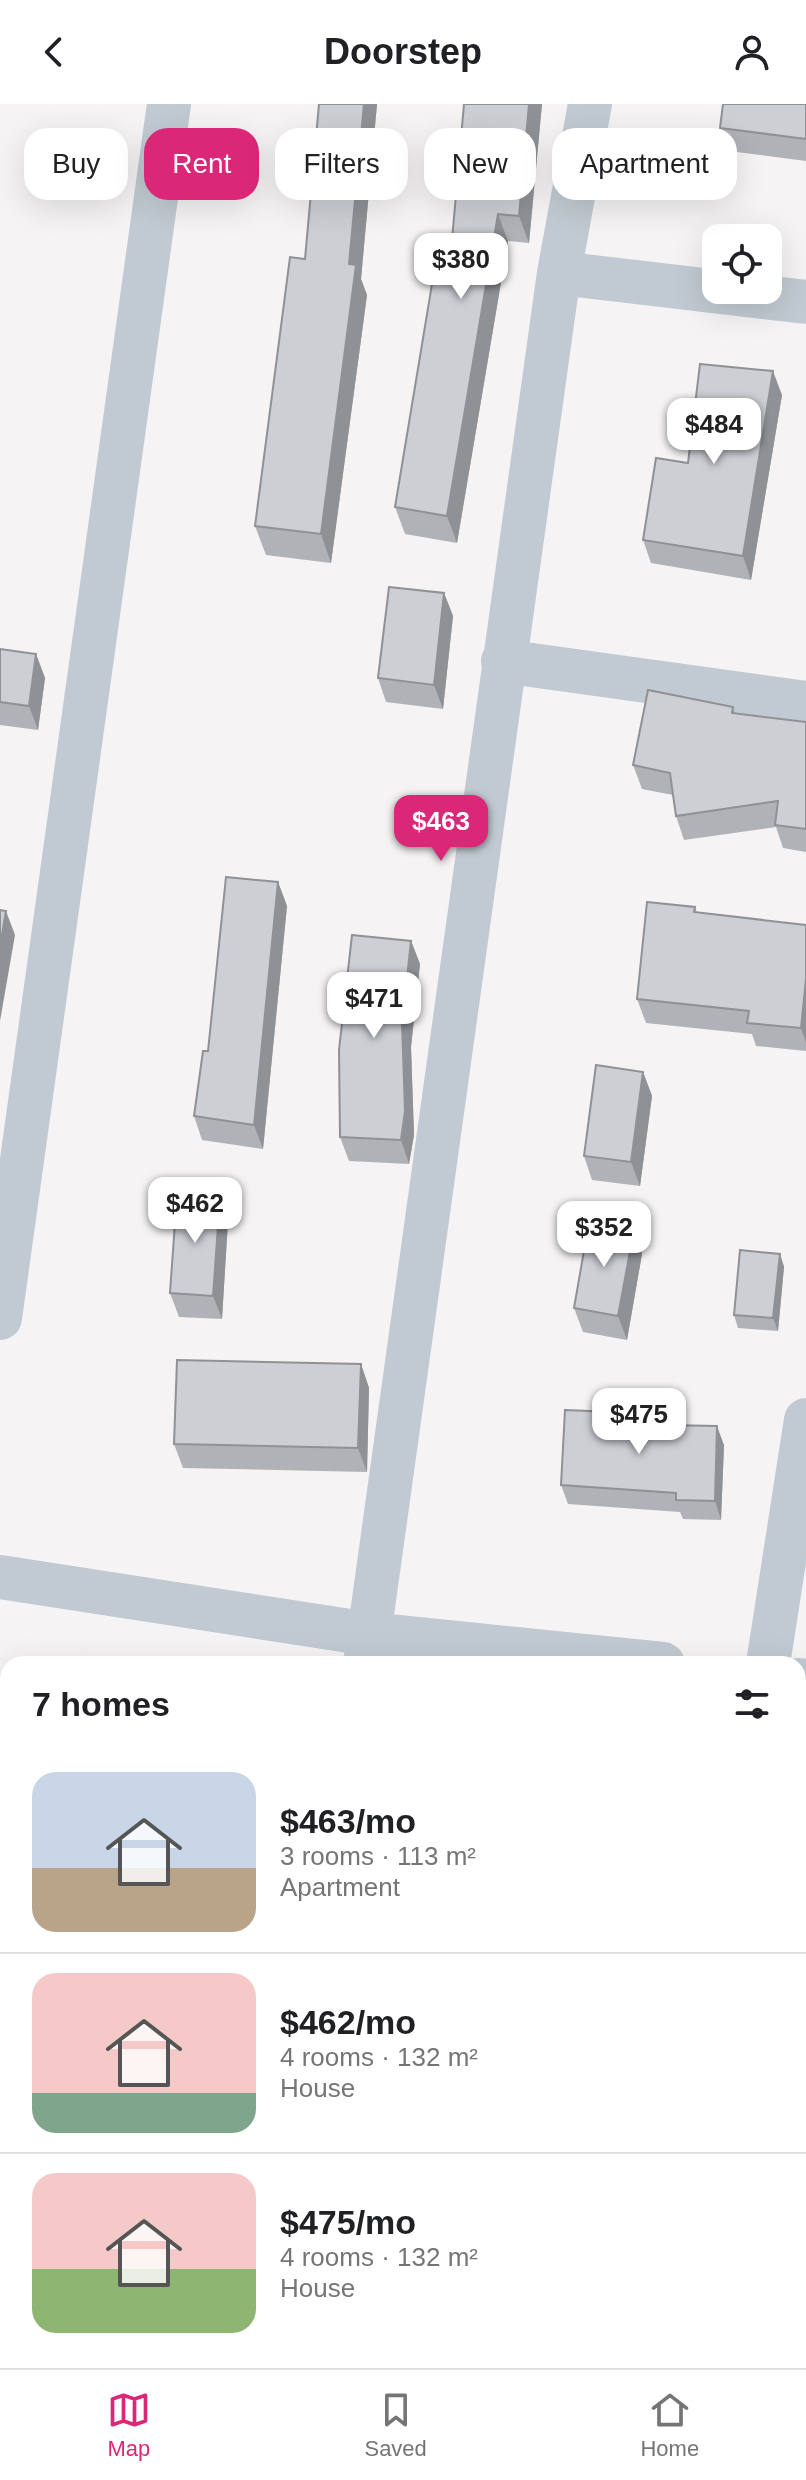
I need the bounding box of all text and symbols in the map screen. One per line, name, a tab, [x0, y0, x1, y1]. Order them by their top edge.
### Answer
icon: back	[32, 30, 76, 74]
icon: person	[730, 30, 774, 74]
text: Doorstep	[324, 31, 482, 72]
chip: Buy	[24, 128, 128, 200]
chip: Rent	[144, 128, 259, 200]
chip: Filters	[275, 128, 408, 200]
chip: New	[424, 128, 536, 200]
chip: Apartment	[552, 128, 737, 200]
map controls	[702, 224, 782, 304]
button: locate	[702, 224, 782, 304]
pin: $380	[414, 233, 508, 301]
text: $380	[432, 244, 490, 274]
pin: $484	[667, 398, 761, 466]
text: $484	[685, 409, 743, 439]
pin: $463	[394, 795, 488, 863]
text: $463	[412, 806, 470, 836]
pin: $471	[327, 972, 421, 1040]
text: $471	[345, 983, 403, 1013]
pin: $462	[148, 1177, 242, 1245]
text: $462	[166, 1188, 224, 1218]
pin: $352	[557, 1201, 651, 1269]
text: $352	[575, 1212, 633, 1242]
pin: $475	[592, 1388, 686, 1456]
text: $475	[610, 1399, 668, 1429]
icon: filters	[730, 1682, 774, 1726]
text: 7 homes	[32, 1685, 170, 1723]
text: $463/mo	[280, 1802, 416, 1840]
icon: home	[96, 1804, 192, 1900]
text: 3 rooms · 113 m²	[280, 1841, 476, 1871]
text: Apartment	[280, 1872, 400, 1902]
text: $462/mo	[280, 2003, 416, 2041]
icon: home	[96, 2005, 192, 2101]
text: 4 rooms · 132 m²	[280, 2042, 478, 2072]
text: House	[280, 2073, 355, 2103]
text: $475/mo	[280, 2203, 416, 2241]
icon: home	[96, 2205, 192, 2301]
text: 4 rooms · 132 m²	[280, 2242, 478, 2272]
text: House	[280, 2273, 355, 2303]
tab: Map	[107, 2388, 151, 2462]
tab: Saved	[364, 2388, 427, 2462]
tab: Home	[640, 2388, 699, 2462]

